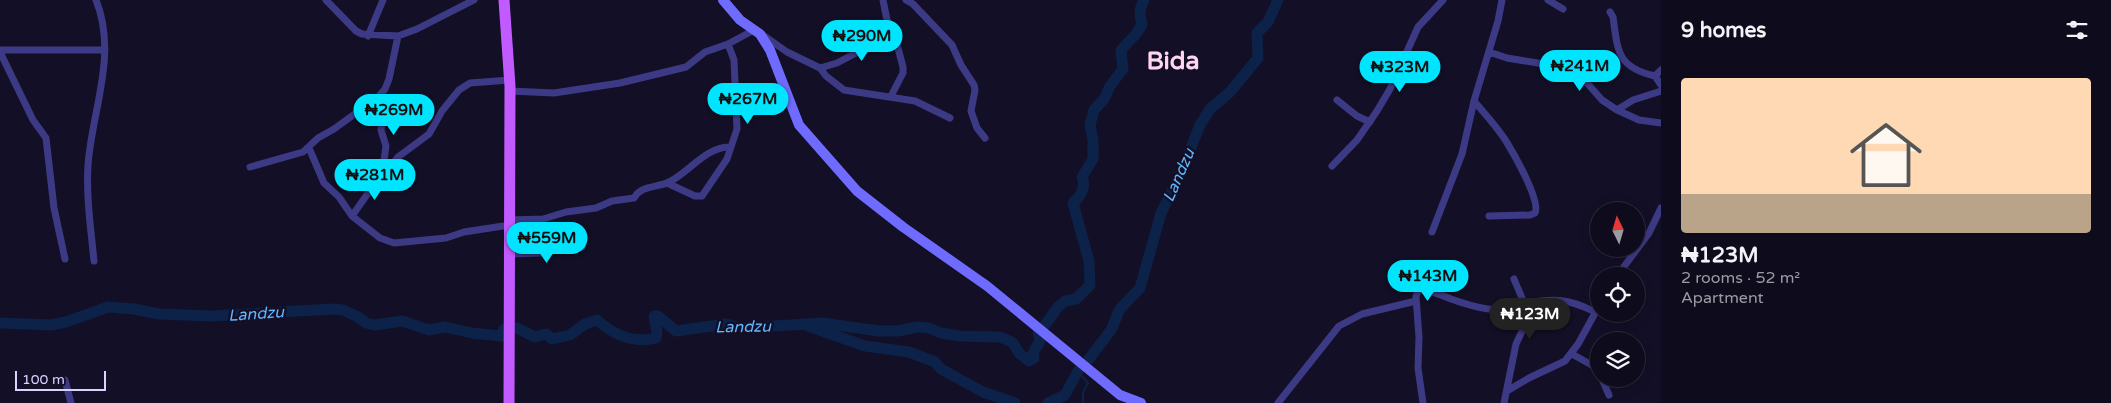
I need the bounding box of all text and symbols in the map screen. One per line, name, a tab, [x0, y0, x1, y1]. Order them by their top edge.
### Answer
icon: filters	[2063, 16, 2091, 44]
text: 9 homes	[1681, 18, 1766, 43]
pin: ₦290M	[827, 20, 897, 62]
text: ₦290M	[832, 26, 892, 46]
district label: Bida	[1146, 46, 1200, 76]
pin: ₦241M	[1545, 49, 1615, 92]
pin: ₦323M	[1365, 51, 1435, 93]
text: ₦241M	[1550, 56, 1610, 76]
text: ₦323M	[1370, 57, 1430, 77]
pin: ₦267M	[713, 82, 783, 125]
text: ₦267M	[718, 89, 778, 109]
pin: ₦269M	[359, 94, 429, 136]
text: ₦269M	[364, 100, 424, 120]
icon: home	[1841, 110, 1931, 200]
water label: Landzu	[1158, 145, 1200, 205]
pin: ₦281M	[340, 158, 410, 201]
text: ₦281M	[345, 165, 405, 185]
north arrow	[1590, 202, 1645, 258]
map controls	[1590, 202, 1645, 387]
pin: ₦559M	[512, 222, 582, 264]
text: ₦559M	[517, 228, 577, 248]
text: ₦123M	[1681, 243, 1758, 268]
pin: ₦143M	[1393, 260, 1463, 302]
text: ₦143M	[1398, 266, 1458, 286]
button: locate	[1590, 267, 1645, 322]
text: 2 rooms · 52 m²	[1681, 268, 1800, 288]
text: Apartment	[1681, 288, 1764, 308]
pin: ₦123M	[1495, 298, 1565, 340]
water label: Landzu	[228, 302, 286, 326]
text: ₦123M	[1500, 304, 1560, 324]
water label: Landzu	[715, 316, 772, 337]
button: layers	[1590, 332, 1645, 387]
scale bar	[15, 368, 106, 391]
text: 100 m	[22, 371, 65, 388]

